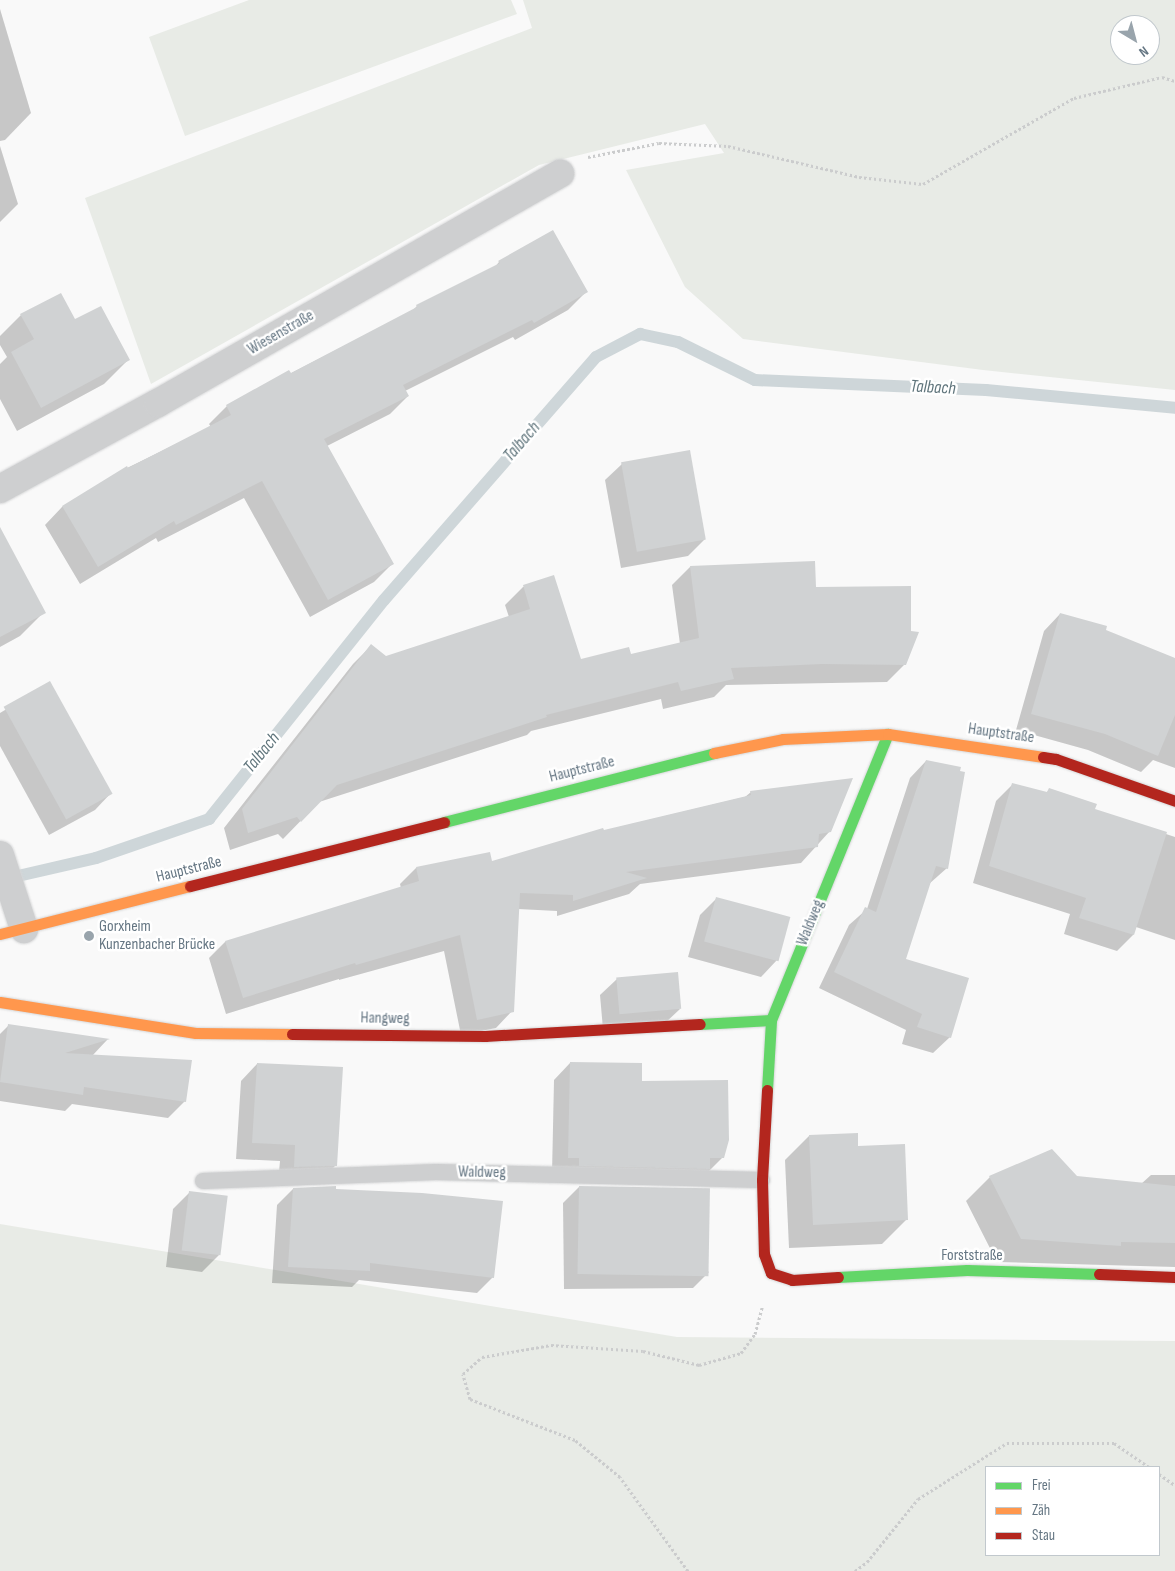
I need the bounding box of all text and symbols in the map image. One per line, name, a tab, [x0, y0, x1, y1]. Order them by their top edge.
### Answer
north arrow	[1110, 15, 1160, 65]
text: N	[1136, 43, 1152, 61]
street label: Wiesenstraße	[245, 306, 317, 360]
water label: Talbach	[910, 376, 956, 400]
water label: Talbach	[499, 418, 545, 466]
street label: Hauptstraße	[967, 720, 1035, 748]
water label: Talbach	[239, 728, 285, 778]
street label: Hauptstraße	[547, 753, 617, 787]
street label: Hauptstraße	[154, 853, 224, 887]
street label: Waldweg	[793, 897, 829, 949]
place label: Gorxheim Kunzenbacher Brücke	[99, 917, 215, 955]
marker: Gorxheim Kunzenbacher Brücke	[83, 930, 95, 942]
street label: Hangweg	[360, 1009, 410, 1029]
street label: Waldweg	[458, 1163, 506, 1183]
street label: Forststraße	[941, 1246, 1003, 1266]
legend	[985, 1466, 1160, 1556]
text: Frei	[1032, 1476, 1051, 1495]
text: Zäh	[1032, 1501, 1050, 1520]
text: Stau	[1032, 1526, 1055, 1545]

